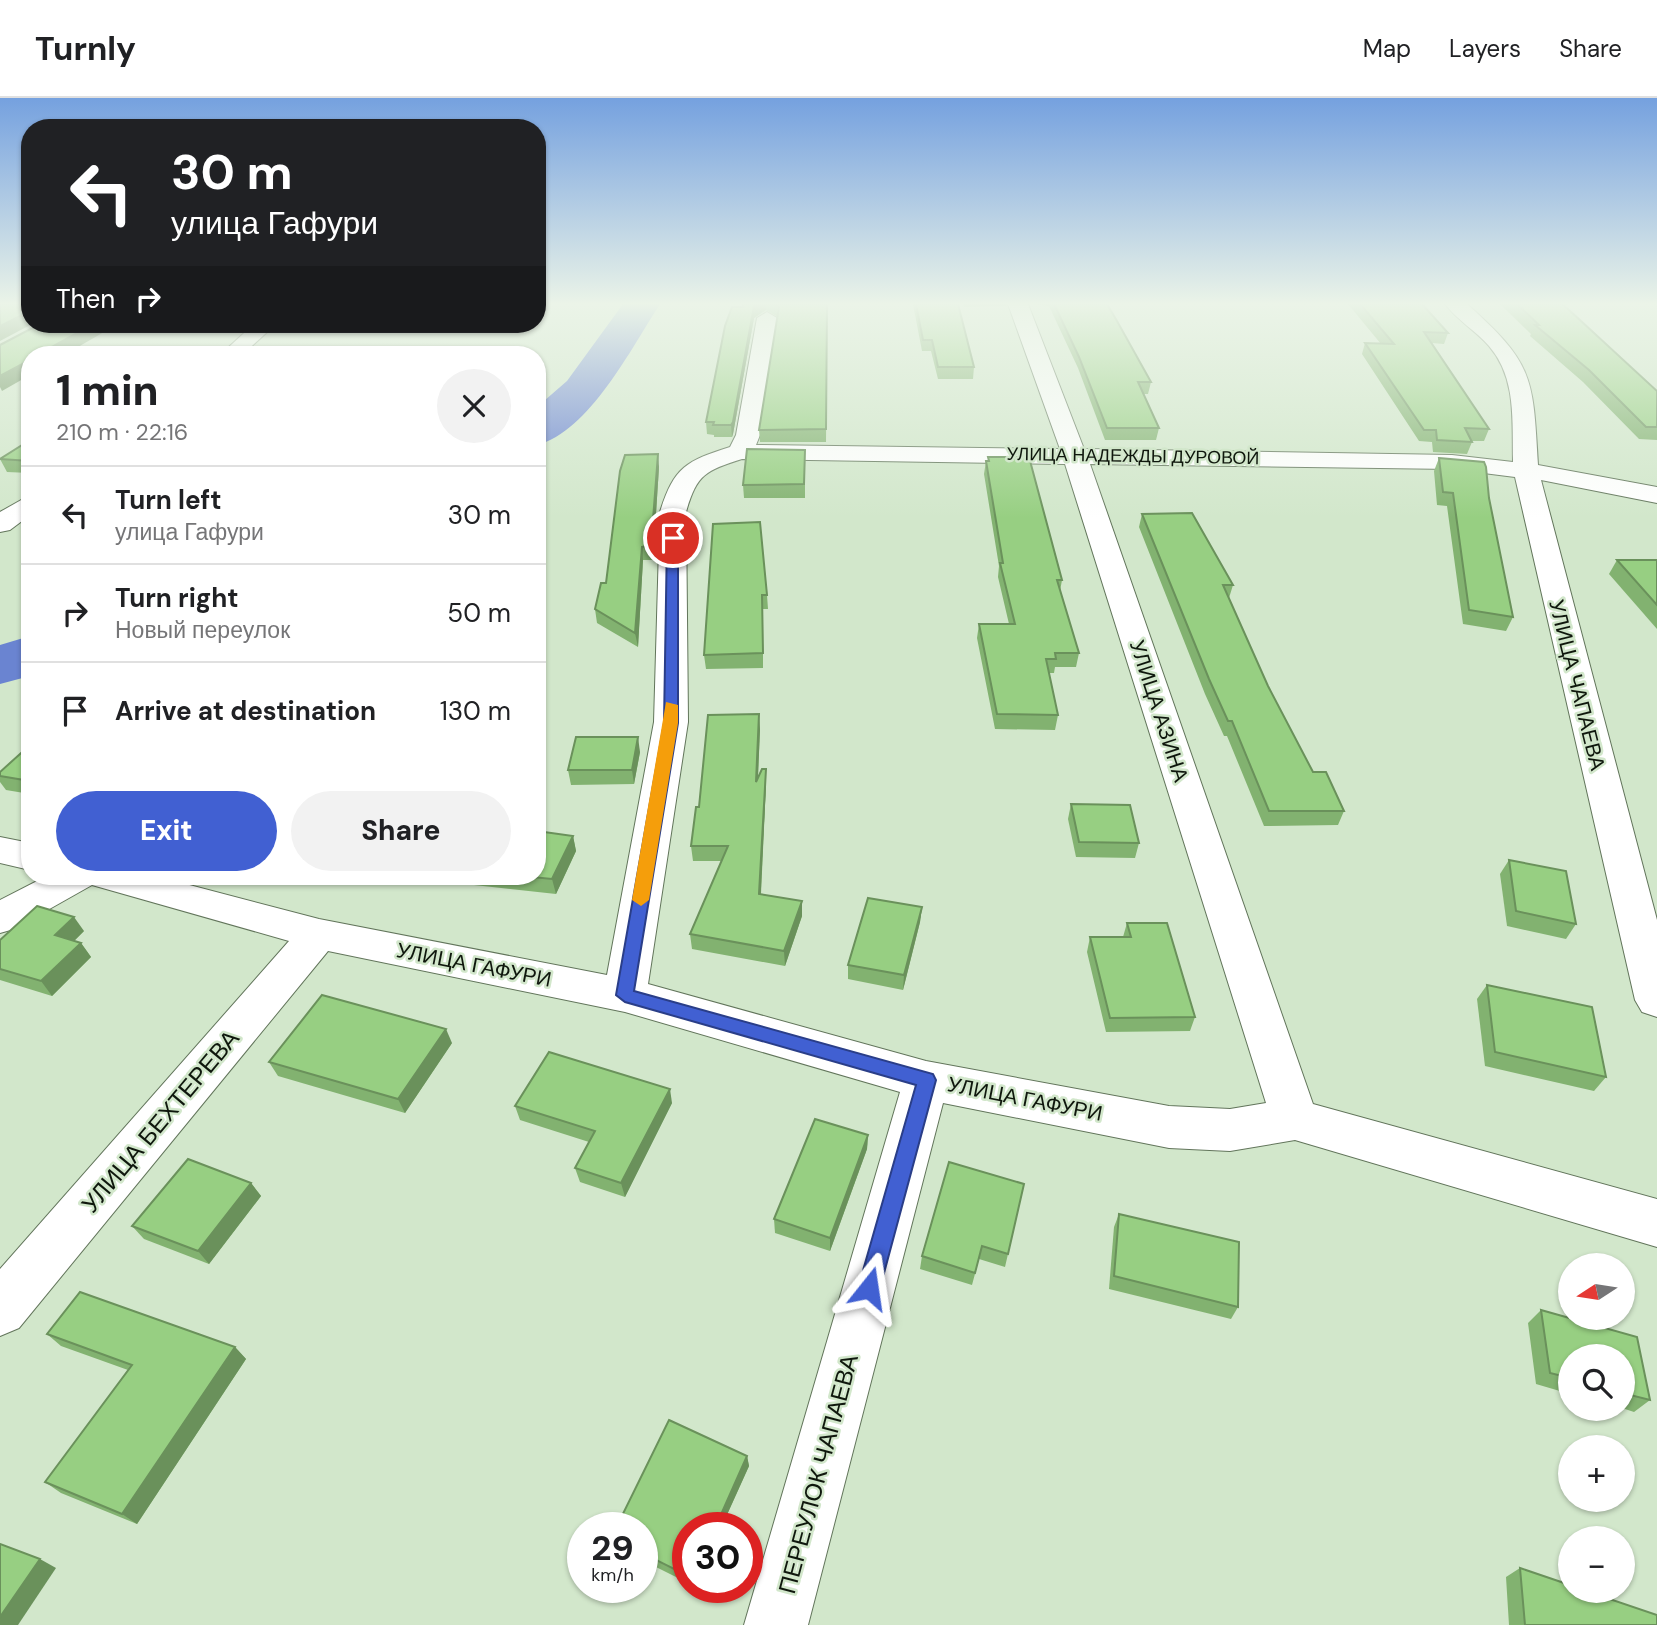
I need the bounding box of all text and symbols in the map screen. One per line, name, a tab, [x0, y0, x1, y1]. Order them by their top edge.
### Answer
text: Turnly	[35, 27, 136, 70]
text: Map	[1363, 33, 1411, 64]
text: Layers	[1449, 33, 1521, 64]
text: Share	[1559, 33, 1622, 64]
text: 30 m	[171, 140, 293, 204]
icon: left	[56, 147, 147, 238]
text: улица Гафури	[171, 202, 378, 244]
icon: right	[129, 280, 167, 318]
text: Then	[56, 282, 115, 316]
text: 1 min	[56, 363, 159, 418]
button: close	[437, 369, 511, 443]
text: 210 m · 22:16	[56, 417, 188, 447]
street label: УЛИЦА НАДЕЖДЫ ДУРОВОЙ	[1006, 442, 1260, 470]
text: Turn left	[115, 483, 222, 517]
icon: left	[56, 496, 94, 534]
text: 30 m	[448, 498, 511, 532]
pin	[643, 508, 703, 568]
text: улица Гафури	[115, 517, 264, 547]
icon: arrive	[654, 519, 692, 557]
text: Turn right	[115, 581, 239, 615]
icon: right	[56, 594, 94, 632]
text: 50 m	[447, 596, 511, 630]
street label: УЛИЦА ЧАПАЕВА	[1542, 597, 1612, 773]
text: Новый переулок	[115, 615, 290, 645]
street label: УЛИЦА АЗИНА	[1123, 637, 1195, 785]
icon: arrive	[56, 692, 94, 730]
text: Arrive at destination	[115, 694, 376, 728]
text: 130 m	[440, 694, 511, 728]
button: Exit	[56, 791, 277, 871]
button: Share	[291, 791, 511, 871]
street label: УЛИЦА ГАФУРИ	[394, 936, 554, 994]
street label: УЛИЦА БЕХТЕРЕВА	[74, 1023, 246, 1219]
street label: УЛИЦА ГАФУРИ	[945, 1070, 1105, 1128]
position arrow	[832, 1251, 906, 1325]
north arrow	[1558, 1253, 1634, 1330]
map controls	[1558, 1253, 1635, 1603]
button: search	[1558, 1344, 1635, 1421]
street label: ПЕРЕУЛОК ЧАПАЕВА	[771, 1351, 865, 1597]
button: +	[1558, 1435, 1635, 1512]
speed limit sign: 30	[672, 1512, 763, 1603]
text: 29	[591, 1525, 634, 1571]
button: −	[1558, 1526, 1635, 1603]
text: km/h	[591, 1563, 634, 1587]

